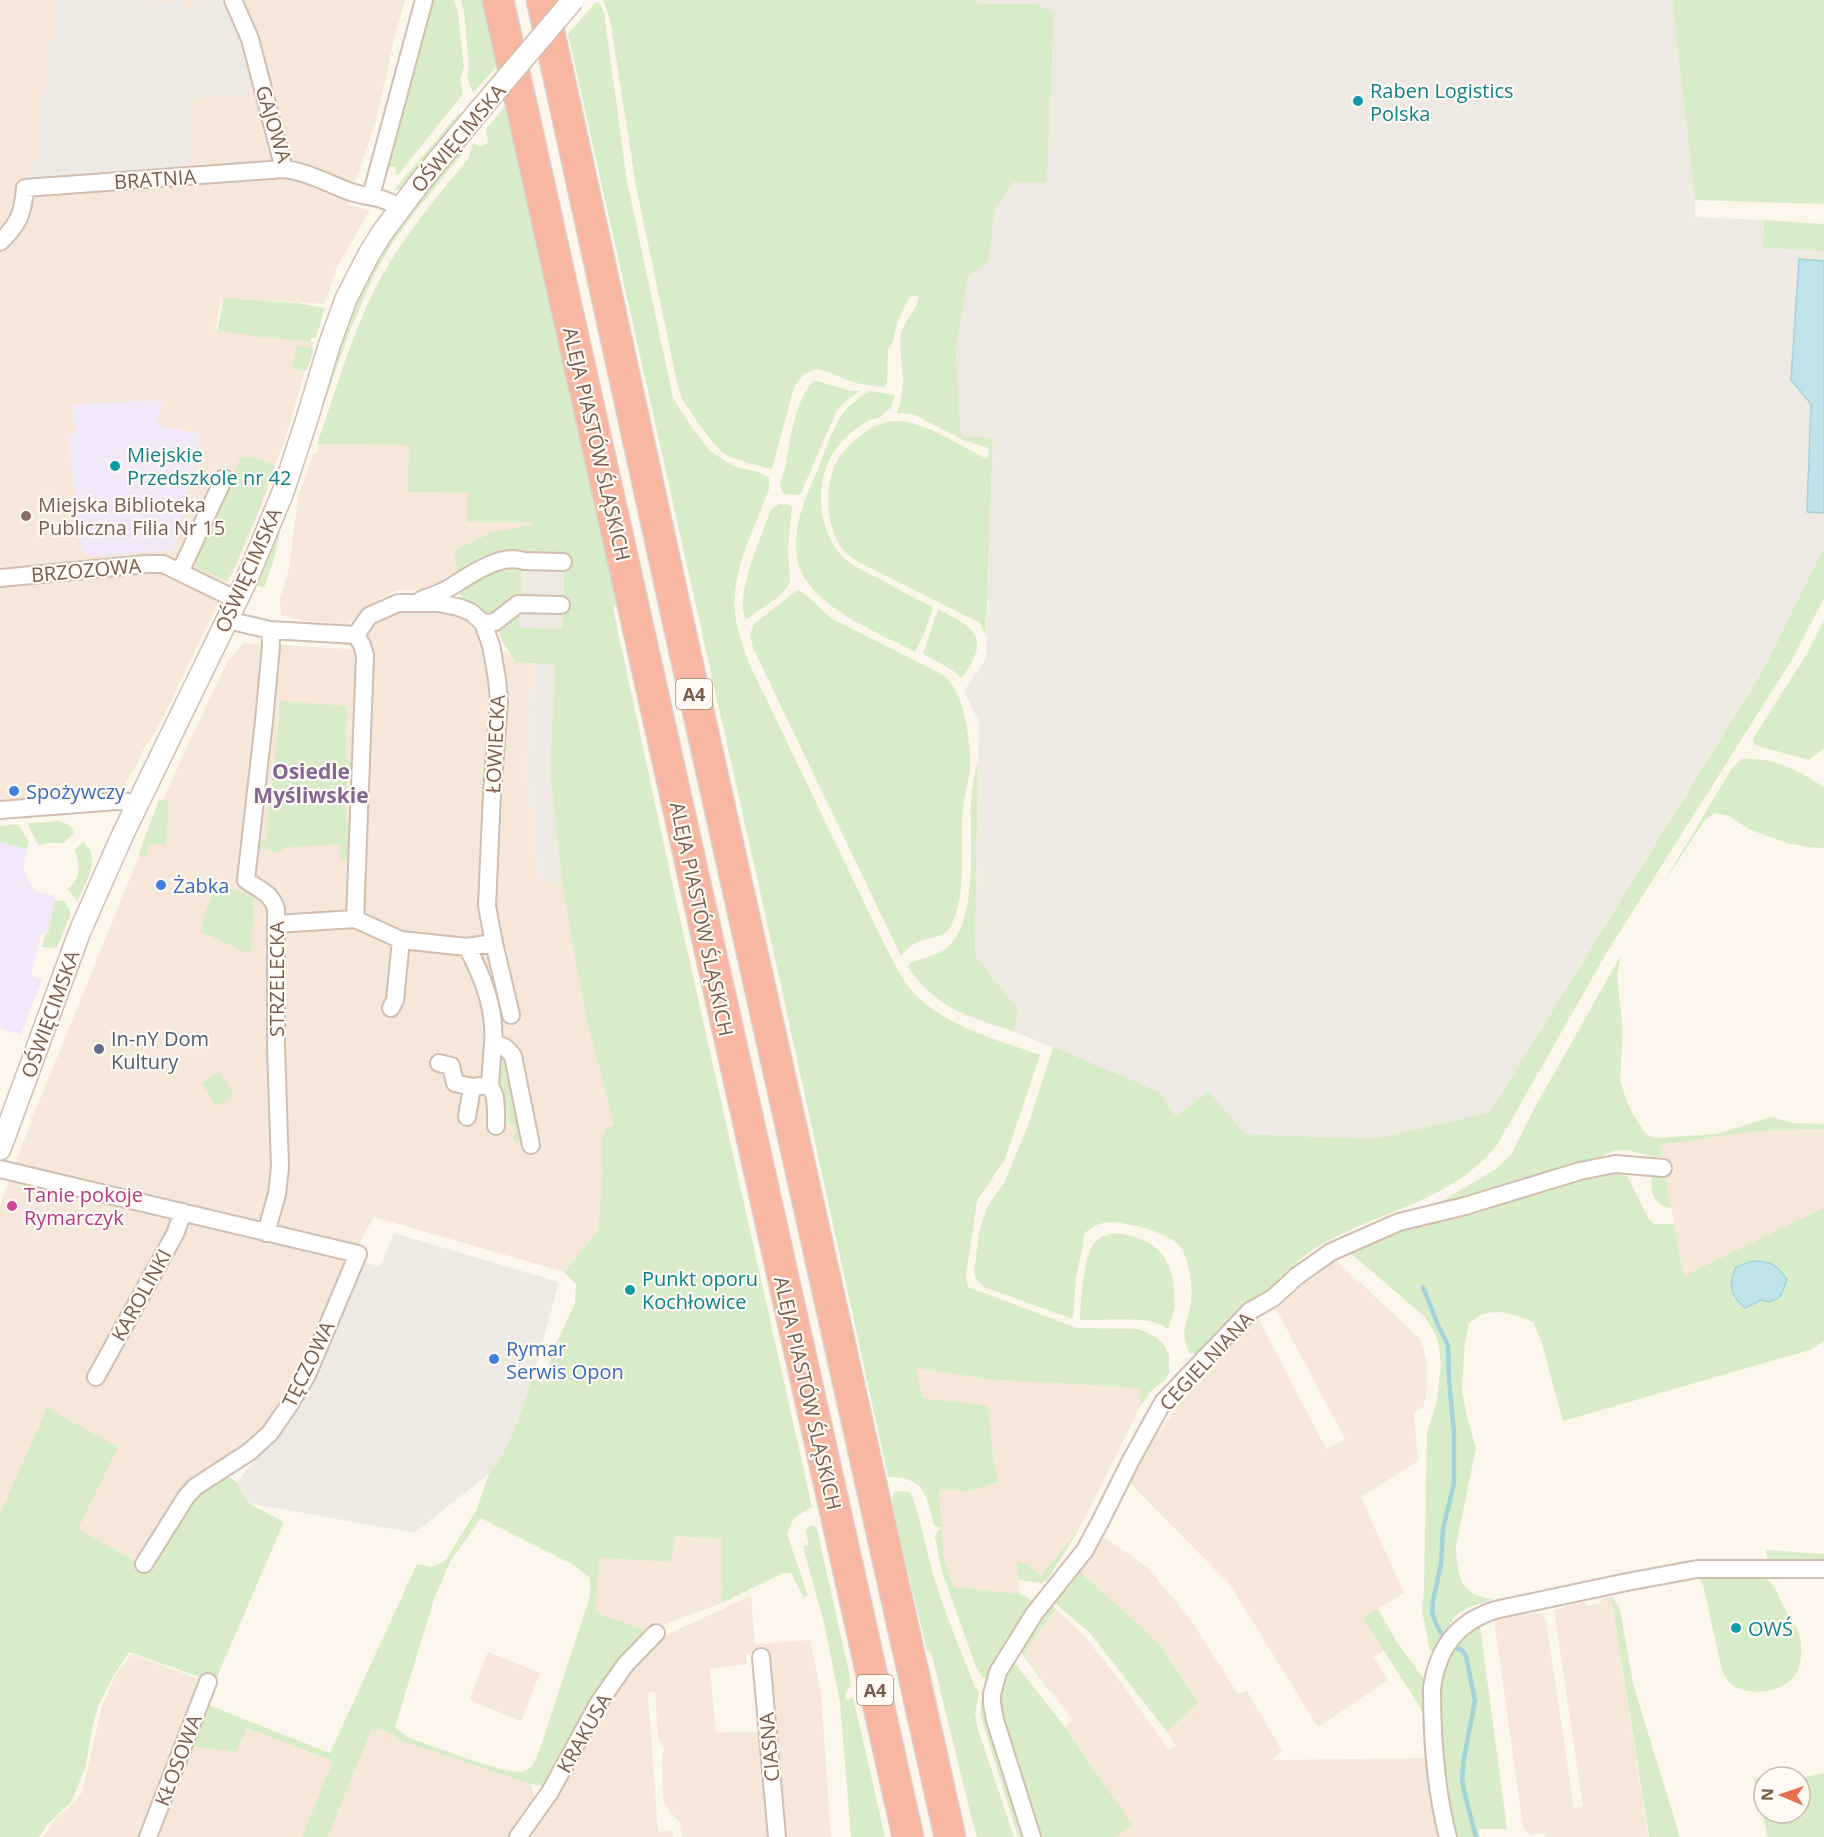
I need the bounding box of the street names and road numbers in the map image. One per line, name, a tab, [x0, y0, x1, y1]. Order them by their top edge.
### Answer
street label: OŚWIĘCIMSKA	[405, 78, 512, 198]
street label: GAJOWA	[250, 82, 299, 166]
street label: BRATNIA	[113, 163, 197, 195]
street label: ALEJA PIASTÓW ŚLĄSKICH	[557, 324, 637, 564]
street label: OŚWIĘCIMSKA	[208, 503, 288, 637]
street label: BRZOZOWA	[30, 552, 143, 588]
road number: A4	[676, 679, 712, 709]
street label: ŁOWIECKA	[479, 694, 511, 794]
street label: ALEJA PIASTÓW ŚLĄSKICH	[664, 799, 740, 1039]
street label: STRZELECKA	[263, 921, 290, 1037]
street label: OŚWIĘCIMSKA	[14, 946, 86, 1081]
street label: KAROLINKI	[105, 1244, 177, 1346]
street label: ALEJA PIASTÓW ŚLĄSKICH	[768, 1273, 848, 1513]
street label: CEGIELNIANA	[1153, 1305, 1259, 1416]
street label: TĘCZOWA	[276, 1316, 341, 1412]
road number: A4	[857, 1675, 893, 1705]
street label: KRAKUSA	[550, 1688, 618, 1778]
street label: KŁOSOWA	[148, 1710, 208, 1810]
street label: CIASNA	[752, 1711, 785, 1783]

